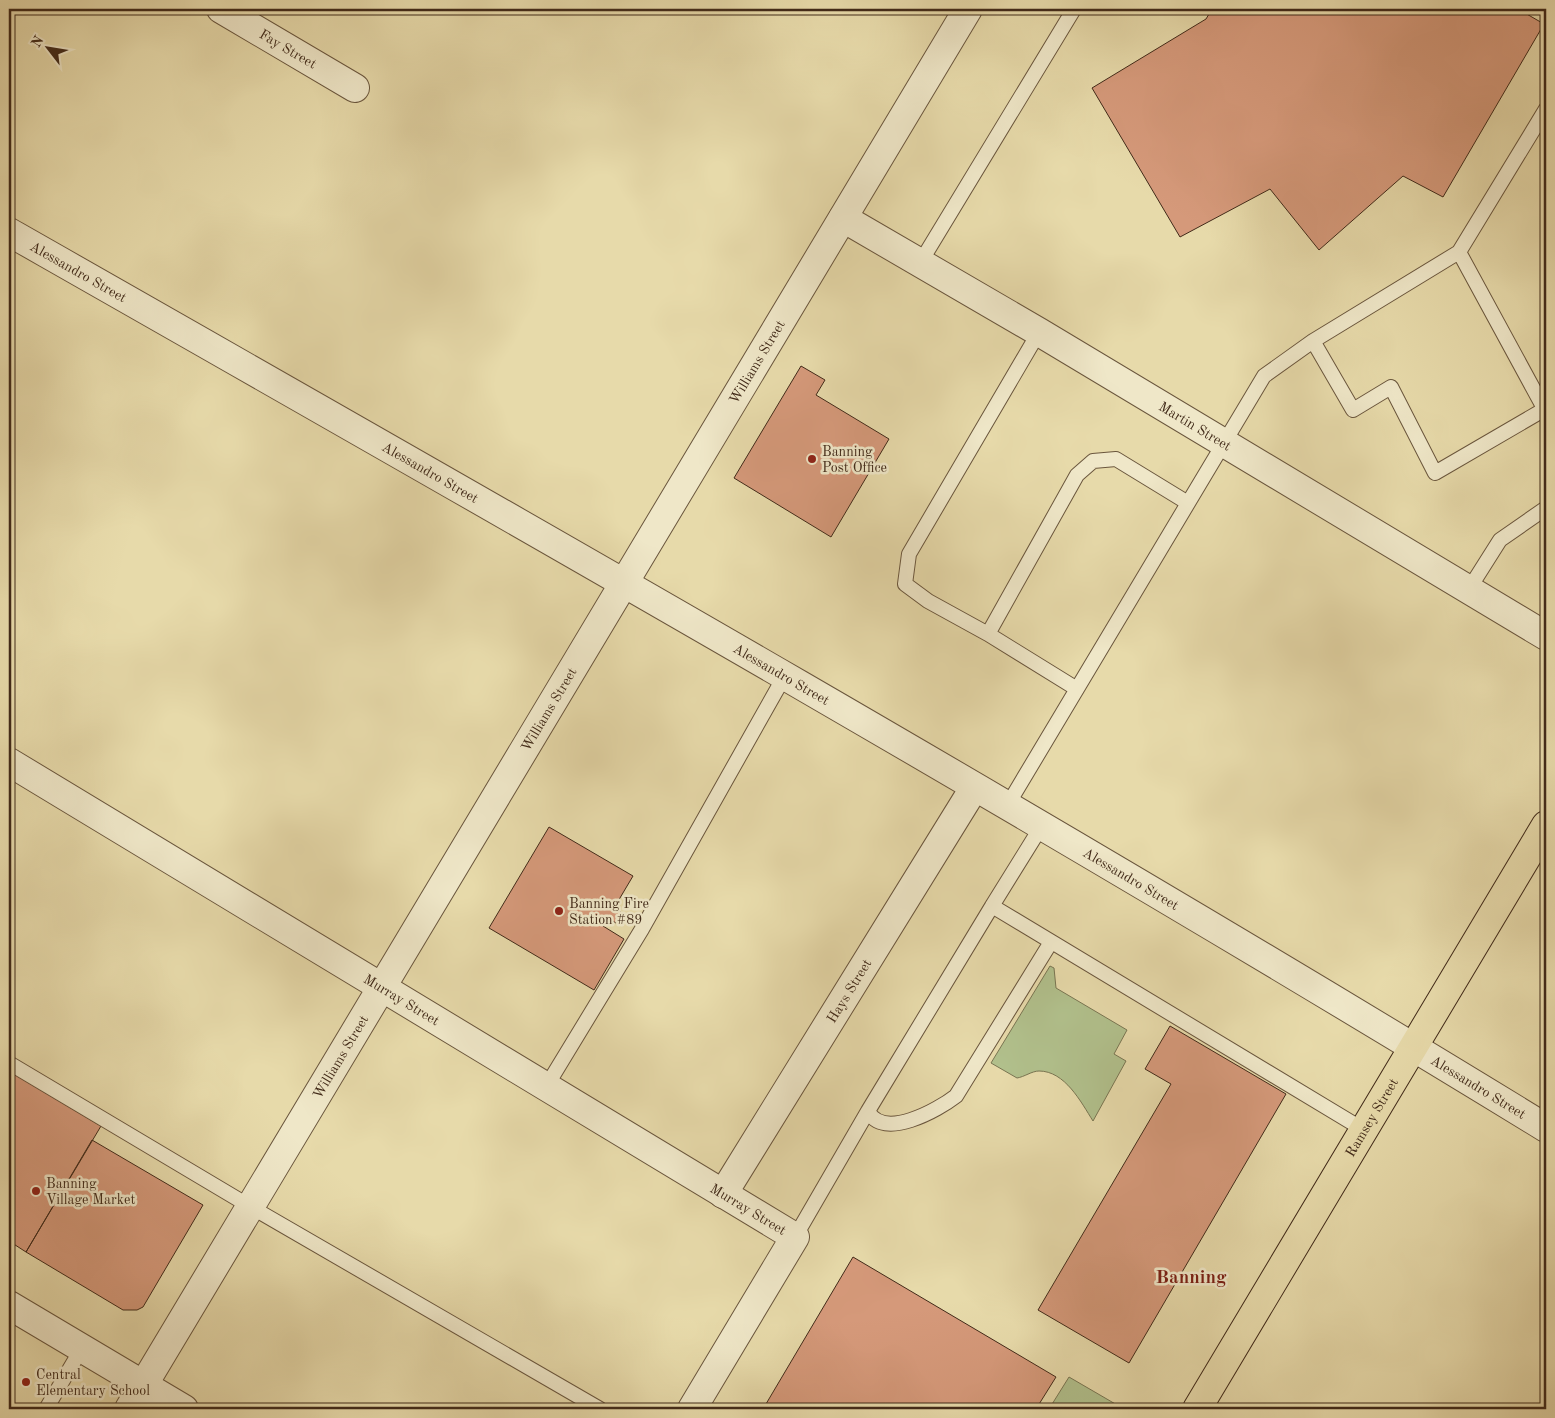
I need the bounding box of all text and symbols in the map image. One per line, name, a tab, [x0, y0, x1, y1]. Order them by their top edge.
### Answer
north arrow	[22, 22, 72, 72]
street label: Fay Street	[257, 27, 319, 72]
text: N	[29, 33, 47, 50]
street label: Alessandro Street	[27, 239, 129, 305]
street label: Williams Street	[727, 318, 788, 406]
street label: Martin Street	[1156, 400, 1234, 454]
street label: Alessandro Street	[379, 440, 481, 506]
place label: Banning Post Office	[822, 445, 887, 475]
marker: Banning Post Office	[806, 453, 818, 465]
street label: Alessandro Street	[730, 642, 832, 708]
street label: Williams Street	[519, 665, 580, 754]
street label: Alessandro Street	[1080, 846, 1181, 913]
place label: Banning Fire Station #89	[569, 897, 649, 927]
marker: Banning Fire Station #89	[553, 905, 565, 917]
street label: Hays Street	[825, 957, 875, 1026]
street label: Murray Street	[361, 972, 442, 1029]
street label: Williams Street	[311, 1013, 372, 1101]
street label: Alessandro Street	[1428, 1053, 1528, 1122]
street label: Ramsey Street	[1343, 1076, 1401, 1159]
place label: Banning Village Market	[46, 1177, 135, 1207]
street label: Murray Street	[708, 1182, 788, 1238]
marker: Banning Village Market	[30, 1185, 42, 1197]
district label: Banning	[1156, 1269, 1227, 1288]
place label: Central Elementary School	[36, 1368, 150, 1398]
marker: Central Elementary School	[20, 1376, 32, 1388]

